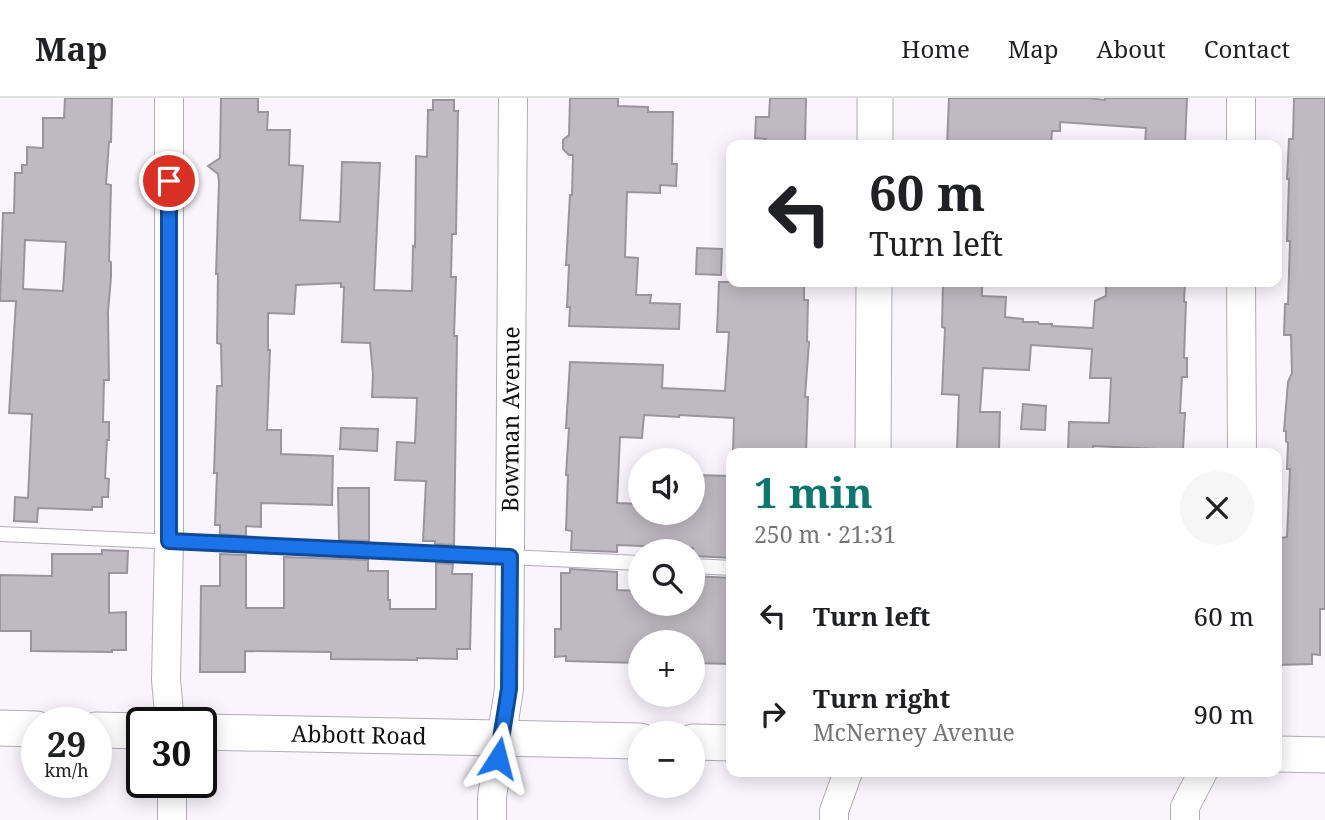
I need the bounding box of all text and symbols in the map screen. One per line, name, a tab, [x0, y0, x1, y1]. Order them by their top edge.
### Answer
text: Map	[35, 26, 108, 71]
text: Home	[901, 32, 970, 65]
text: Map	[1008, 32, 1059, 65]
text: About	[1097, 32, 1166, 65]
text: Contact	[1204, 32, 1290, 65]
pin	[139, 151, 199, 211]
text: 60 m	[869, 159, 985, 225]
icon: arrive	[150, 162, 188, 200]
icon: left	[754, 168, 845, 259]
text: Turn left	[869, 222, 1003, 265]
street label: Bowman Avenue	[493, 326, 526, 512]
map controls	[628, 448, 705, 798]
button: sound	[628, 448, 705, 525]
text: 1 min	[754, 463, 873, 520]
button: close	[1180, 471, 1254, 545]
text: 250 m · 21:31	[754, 518, 896, 550]
button: search	[628, 539, 705, 616]
icon: left	[754, 597, 792, 635]
text: Turn left	[813, 598, 930, 634]
text: 60 m	[1194, 598, 1254, 634]
button: +	[628, 630, 705, 707]
text: Turn right	[813, 680, 950, 716]
icon: right	[754, 695, 792, 733]
text: 90 m	[1194, 696, 1254, 732]
speed limit sign: 30	[126, 707, 217, 798]
text: McNerney Avenue	[813, 716, 1015, 748]
street label: Abbott Road	[291, 717, 427, 752]
text: 29	[47, 720, 86, 767]
position arrow	[461, 721, 535, 795]
button: −	[628, 721, 705, 798]
text: km/h	[44, 758, 89, 782]

